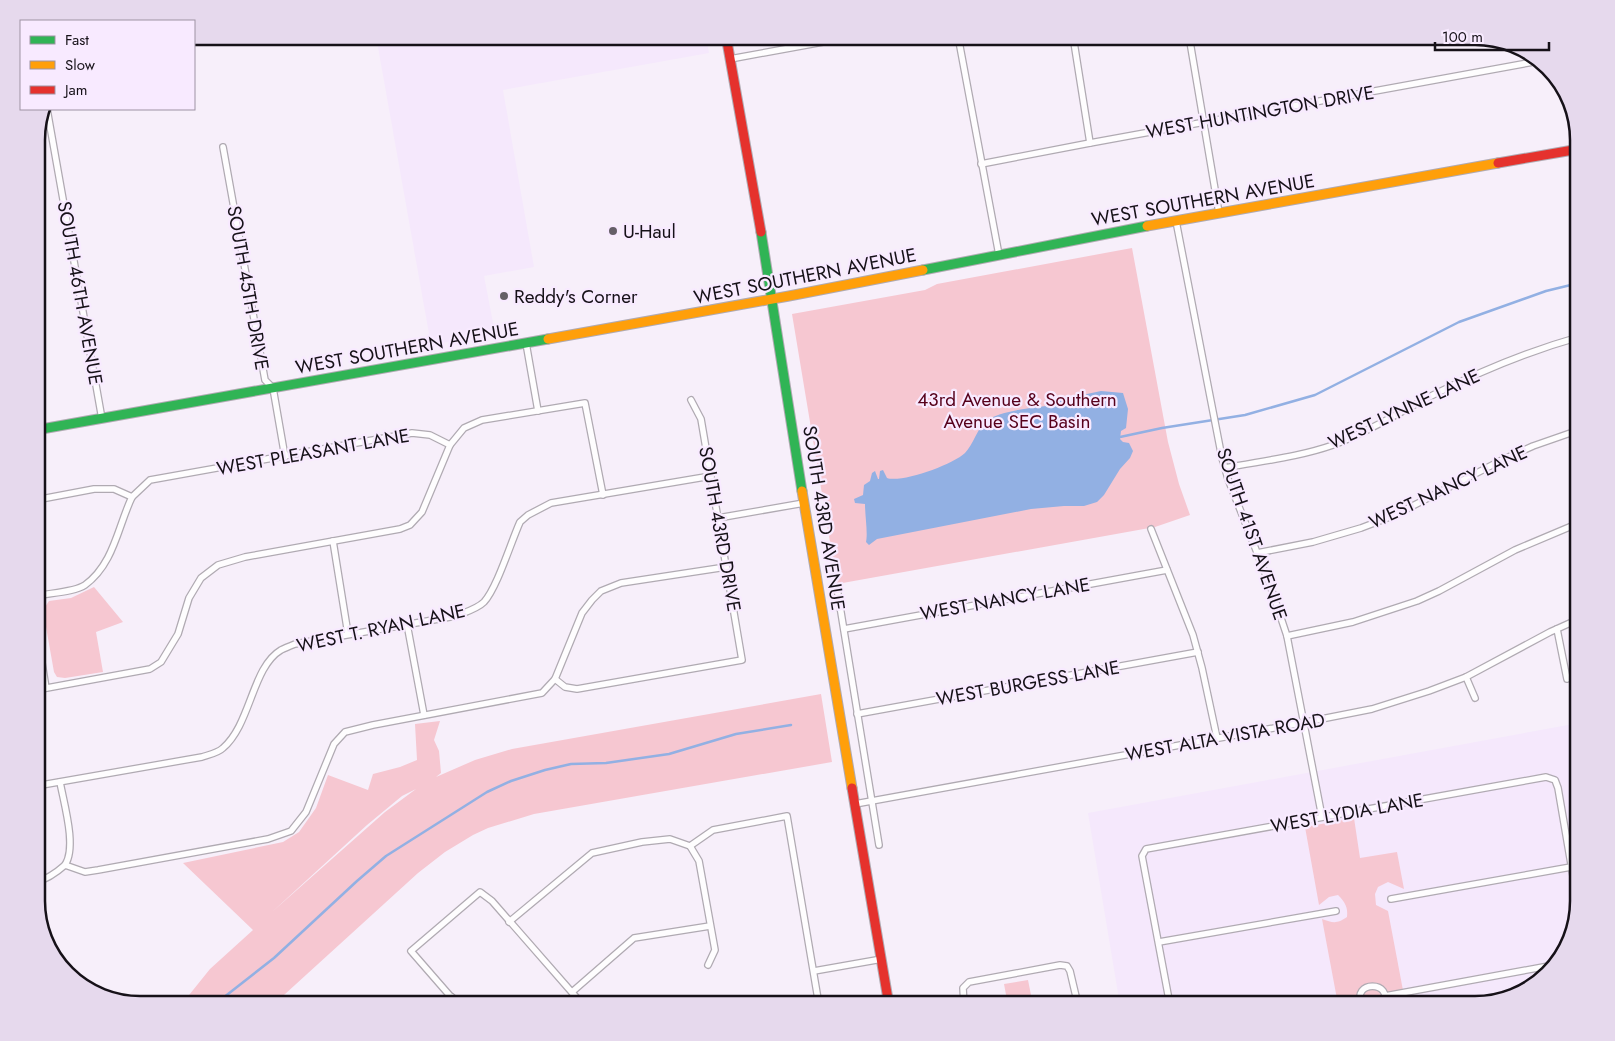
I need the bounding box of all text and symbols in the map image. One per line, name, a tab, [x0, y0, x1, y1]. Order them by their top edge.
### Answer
legend	[20, 20, 195, 110]
scale bar	[1435, 20, 1549, 52]
text: 100 m	[1442, 26, 1483, 48]
text: Fast	[65, 29, 89, 51]
text: Slow	[65, 54, 96, 76]
text: Jam	[63, 79, 88, 101]
street label: WEST HUNTINGTON DRIVE	[1144, 79, 1376, 145]
street label: WEST SOUTHERN AVENUE	[1089, 167, 1317, 233]
street label: SOUTH 46TH AVENUE	[51, 199, 109, 387]
street label: SOUTH 45TH DRIVE	[220, 204, 276, 372]
place label: U-Haul	[623, 218, 676, 245]
marker: U-Haul	[607, 225, 619, 237]
street label: WEST SOUTHERN AVENUE	[691, 241, 919, 311]
place label: Reddy's Corner	[514, 283, 638, 310]
marker: Reddy's Corner	[498, 290, 510, 302]
street label: WEST SOUTHERN AVENUE	[293, 315, 521, 381]
street label: WEST LYNNE LANE	[1324, 362, 1484, 456]
park label: 43rd Avenue & Southern Avenue SEC Basin	[917, 386, 1117, 435]
street label: WEST PLEASANT LANE	[215, 422, 411, 482]
street label: SOUTH 43RD AVENUE	[796, 424, 852, 612]
street label: WEST NANCY LANE	[1364, 438, 1532, 536]
street label: SOUTH 43RD DRIVE	[692, 444, 748, 614]
street label: SOUTH 41ST AVENUE	[1210, 444, 1294, 624]
street label: WEST NANCY LANE	[918, 571, 1092, 627]
street label: WEST T. RYAN LANE	[294, 597, 468, 659]
street label: WEST BURGESS LANE	[934, 654, 1122, 712]
street label: WEST ALTA VISTA ROAD	[1123, 706, 1327, 768]
street label: WEST LYDIA LANE	[1268, 786, 1426, 840]

